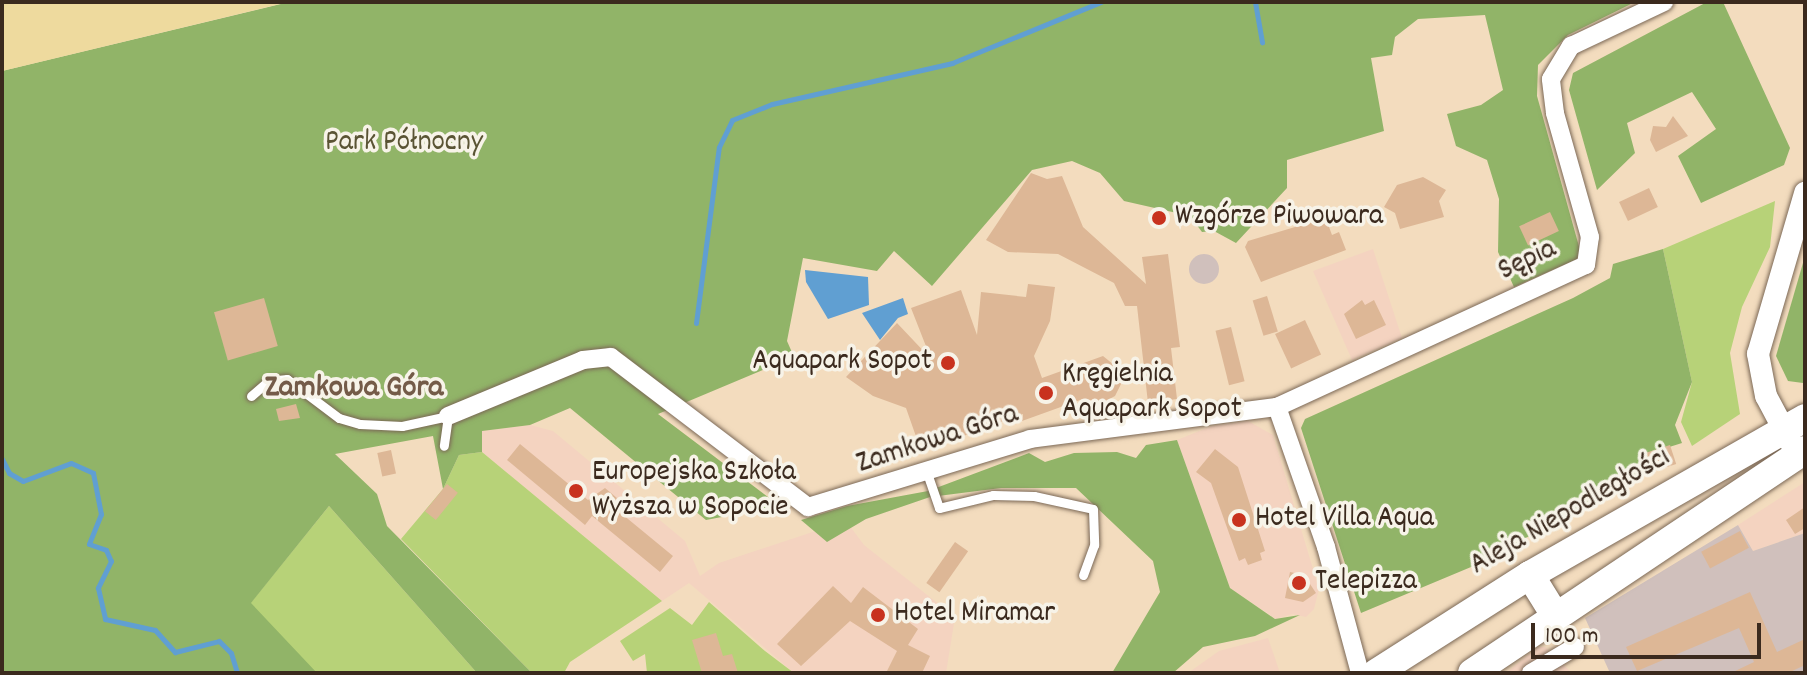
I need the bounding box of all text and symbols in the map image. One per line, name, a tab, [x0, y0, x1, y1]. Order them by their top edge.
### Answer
park label: Park Północny	[325, 126, 483, 162]
place label: Wzgórze Piwowara	[1175, 200, 1383, 236]
marker: Wzgórze Piwowara	[1150, 209, 1168, 227]
street label: Sępia	[1493, 233, 1563, 291]
place label: Aquapark Sopot	[752, 345, 932, 381]
marker: Aquapark Sopot	[939, 354, 957, 372]
place label: Kręgielnia Aquapark Sopot	[1062, 358, 1242, 428]
district label: Zamkowa Góra	[265, 370, 443, 408]
marker: Kręgielnia Aquapark Sopot	[1037, 384, 1055, 402]
street label: Zamkowa Góra	[853, 398, 1023, 484]
street label: Aleja Niepodległości	[1464, 441, 1678, 585]
place label: Europejska Szkoła Wyższa w Sopocie	[592, 456, 796, 526]
marker: Europejska Szkoła Wyższa w Sopocie	[567, 482, 585, 500]
place label: Hotel Villa Aqua	[1255, 502, 1434, 538]
marker: Hotel Villa Aqua	[1230, 511, 1248, 529]
place label: Telepizza	[1315, 565, 1417, 601]
marker: Telepizza	[1290, 574, 1308, 592]
place label: Hotel Miramar	[894, 597, 1055, 633]
marker: Hotel Miramar	[869, 606, 887, 624]
scale bar	[1535, 607, 1765, 657]
text: 100 m	[1545, 620, 1598, 654]

